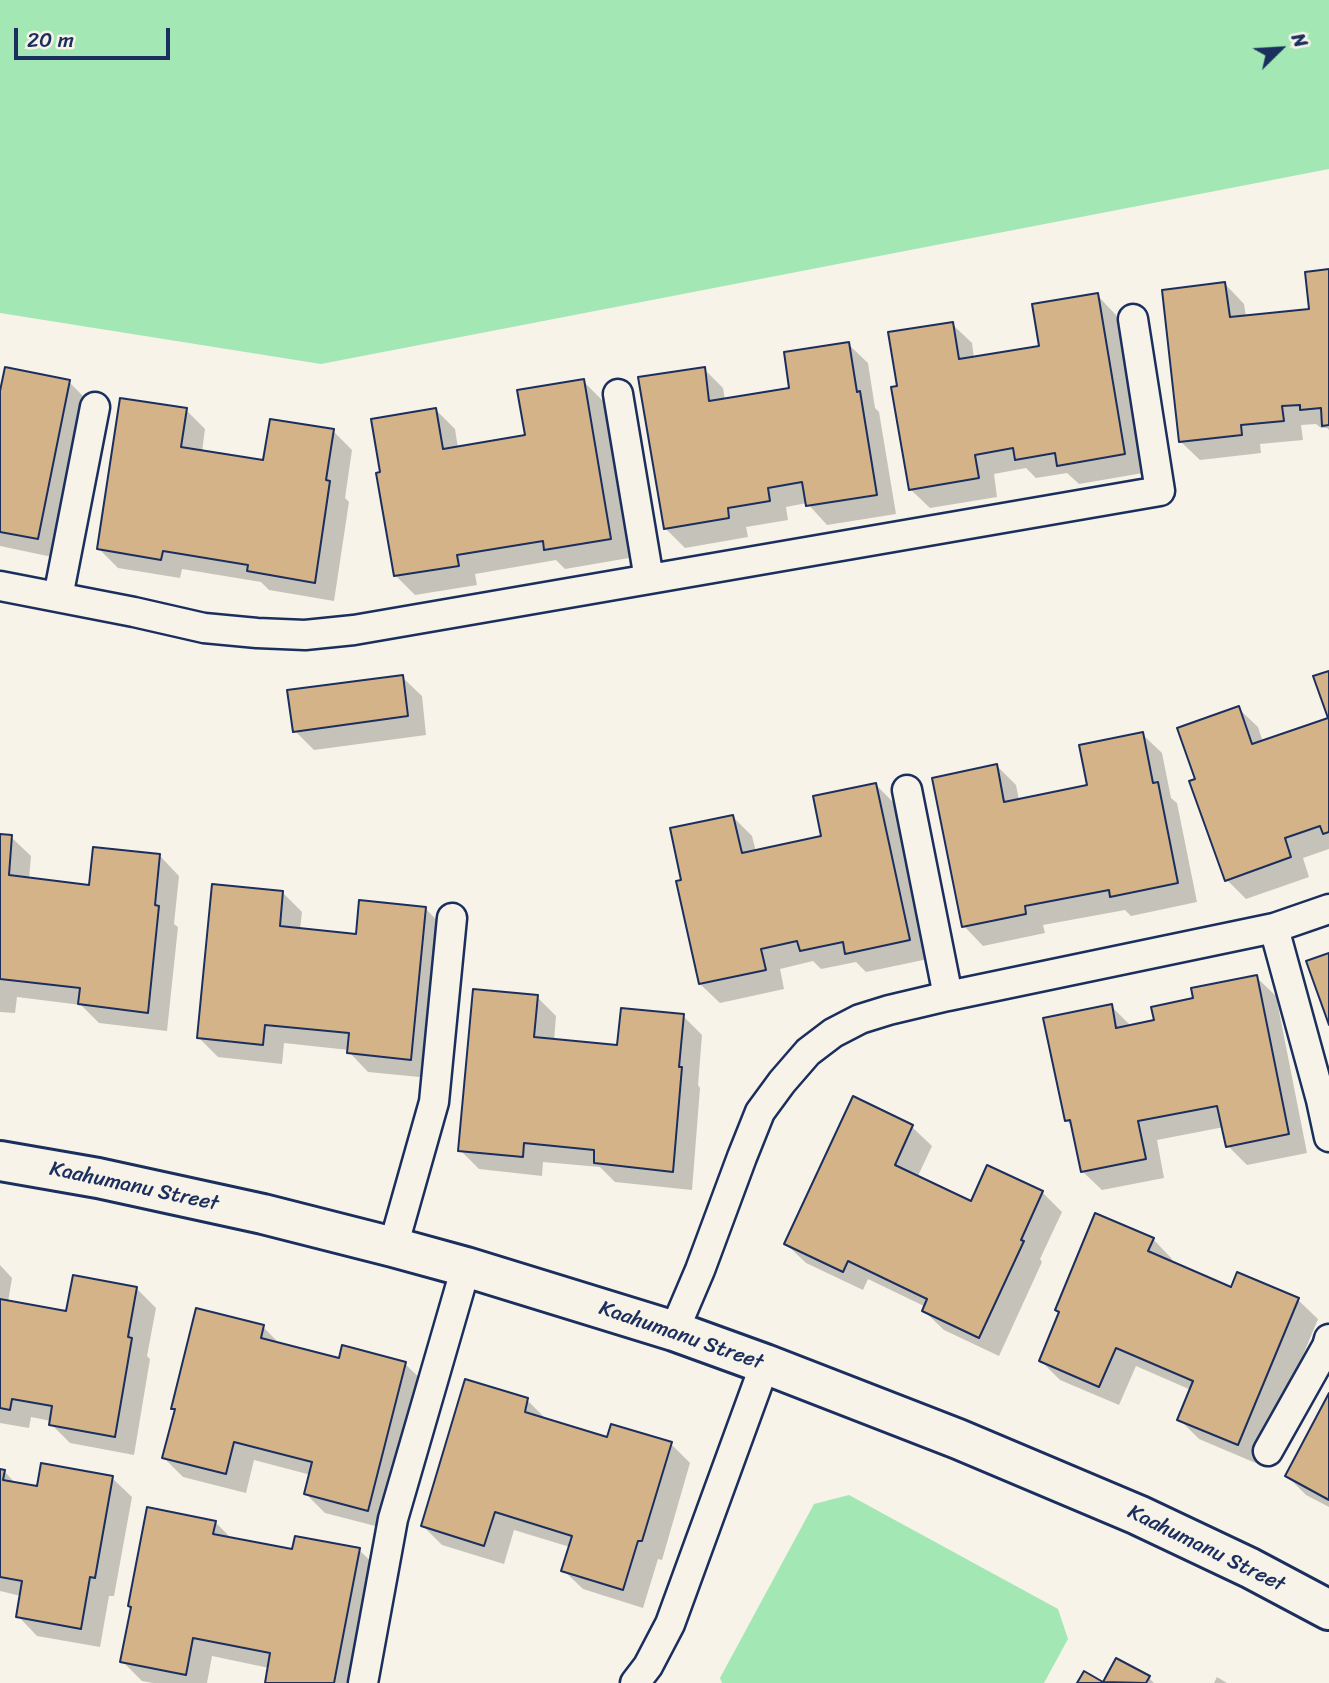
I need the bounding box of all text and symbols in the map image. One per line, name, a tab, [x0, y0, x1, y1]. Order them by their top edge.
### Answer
scale bar	[18, 14, 173, 58]
north arrow	[1245, 14, 1315, 84]
text: 20 m	[27, 21, 74, 59]
text: N	[1282, 28, 1317, 53]
street label: Kaahumanu Street	[47, 1157, 221, 1217]
street label: Kaahumanu Street	[596, 1296, 766, 1376]
street label: Kaahumanu Street	[1123, 1500, 1289, 1598]

